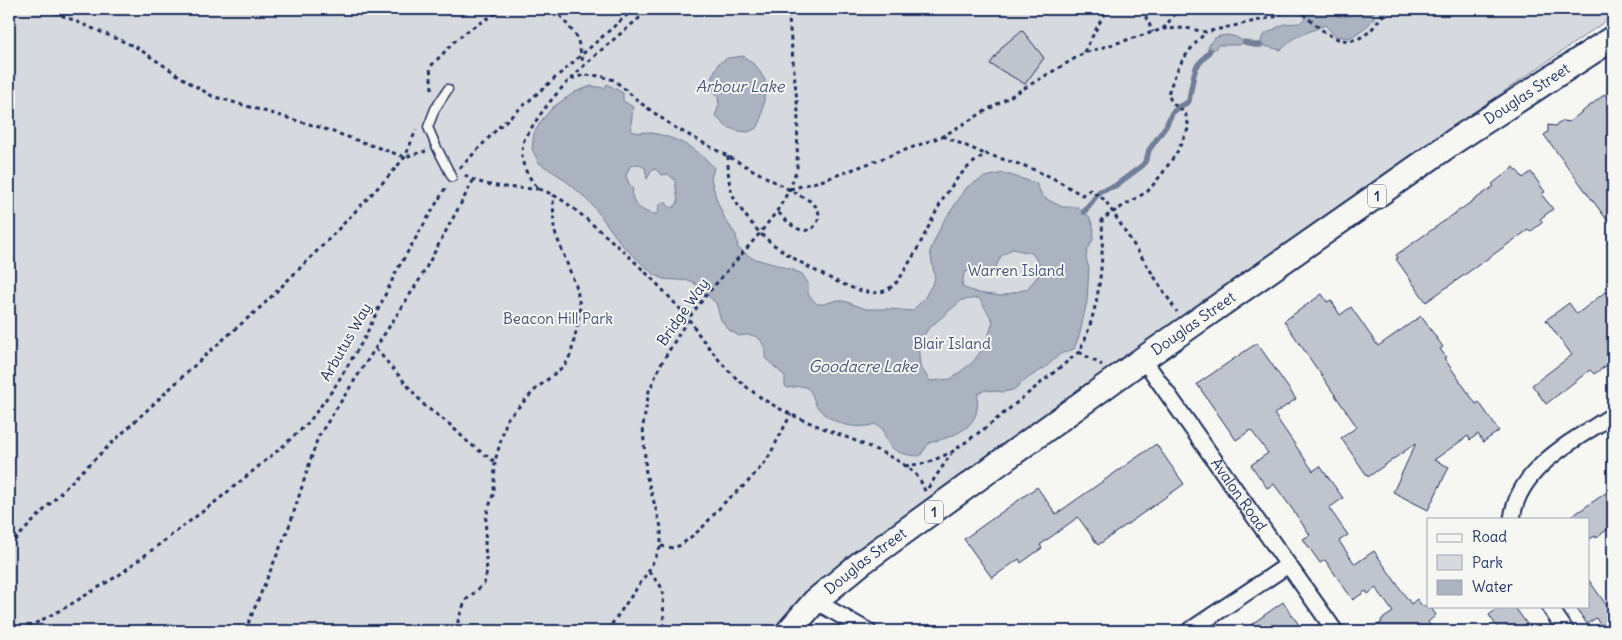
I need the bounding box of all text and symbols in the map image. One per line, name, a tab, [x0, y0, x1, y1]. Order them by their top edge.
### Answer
street label: Douglas Street	[1480, 59, 1573, 128]
water label: Arbour Lake	[696, 76, 786, 96]
road number: 1	[1368, 185, 1386, 208]
park label: Warren Island	[968, 261, 1064, 280]
street label: Bridge Way	[652, 274, 713, 349]
street label: Douglas Street	[1147, 287, 1239, 359]
street label: Arbutus Way	[316, 299, 376, 384]
park label: Beacon Hill Park	[503, 309, 613, 328]
park label: Blair Island	[913, 334, 991, 353]
water label: Goodacre Lake	[808, 356, 919, 376]
street label: Avalon Road	[1207, 454, 1271, 535]
road number: 1	[925, 501, 943, 524]
legend	[1427, 518, 1590, 608]
street label: Douglas Street	[820, 523, 910, 598]
text: Road	[1472, 527, 1507, 546]
text: Park	[1472, 553, 1503, 572]
text: Water	[1472, 577, 1513, 596]

